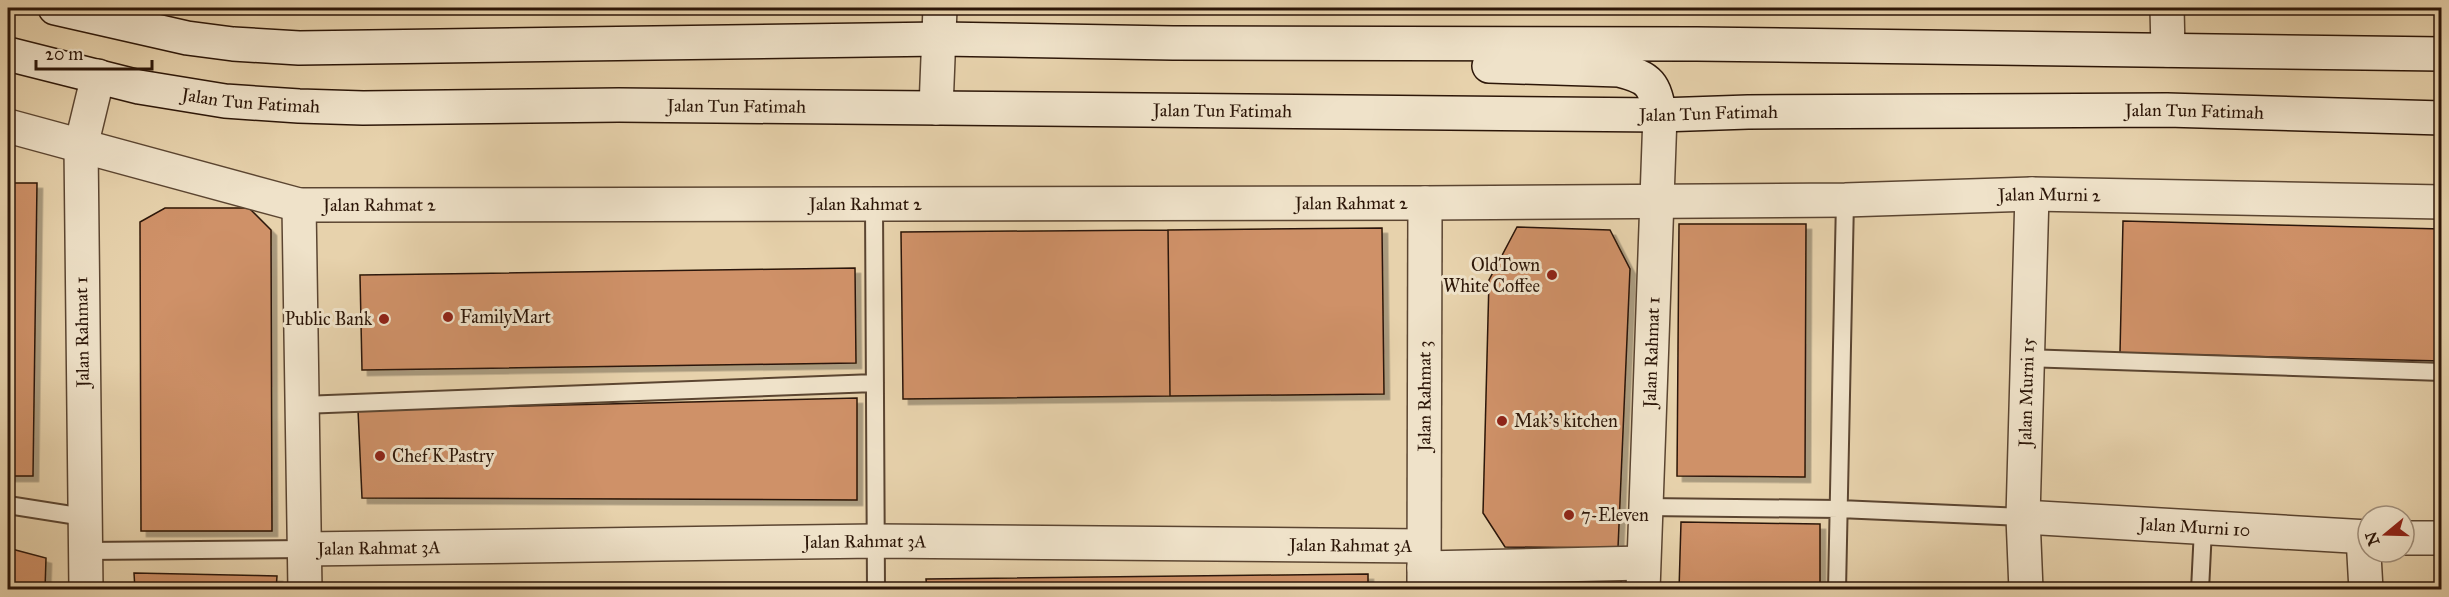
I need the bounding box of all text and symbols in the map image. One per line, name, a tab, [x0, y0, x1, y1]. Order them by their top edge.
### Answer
scale bar	[36, 33, 152, 71]
text: 20 m	[45, 43, 83, 65]
street label: Jalan Tun Fatimah	[178, 83, 320, 118]
street label: Jalan Tun Fatimah	[665, 94, 806, 118]
street label: Jalan Tun Fatimah	[1151, 99, 1292, 122]
street label: Jalan Tun Fatimah	[2123, 99, 2264, 124]
street label: Jalan Tun Fatimah	[1637, 101, 1778, 127]
street label: Jalan Murni 2	[1996, 183, 2101, 207]
street label: Jalan Rahmat 2	[1293, 192, 1408, 215]
street label: Jalan Rahmat 2	[807, 193, 922, 216]
street label: Jalan Rahmat 2	[321, 194, 436, 217]
place label: OldTown White Coffee	[1443, 254, 1540, 297]
marker: OldTown White Coffee	[1545, 268, 1559, 282]
street label: Jalan Rahmat 1	[70, 276, 95, 390]
street label: Jalan Rahmat 1	[1638, 296, 1664, 410]
place label: FamilyMart	[460, 306, 552, 328]
place label: Public Bank	[285, 308, 373, 330]
marker: FamilyMart	[441, 310, 455, 324]
marker: Public Bank	[377, 312, 391, 326]
street label: Jalan Murni 15	[2014, 337, 2039, 449]
street label: Jalan Rahmat 3	[1413, 340, 1436, 454]
place label: Mak's kitchen	[1514, 410, 1618, 432]
marker: Mak's kitchen	[1495, 414, 1509, 428]
place label: Chef K Pastry	[392, 445, 495, 467]
marker: Chef K Pastry	[373, 449, 387, 463]
place label: 7-Eleven	[1581, 504, 1649, 526]
north arrow	[2356, 504, 2416, 564]
marker: 7-Eleven	[1562, 508, 1576, 522]
street label: Jalan Murni 10	[2136, 513, 2251, 541]
text: N	[2361, 529, 2383, 548]
street label: Jalan Rahmat 3A	[801, 530, 927, 554]
street label: Jalan Rahmat 3A	[1287, 534, 1413, 557]
street label: Jalan Rahmat 3A	[315, 536, 441, 561]

